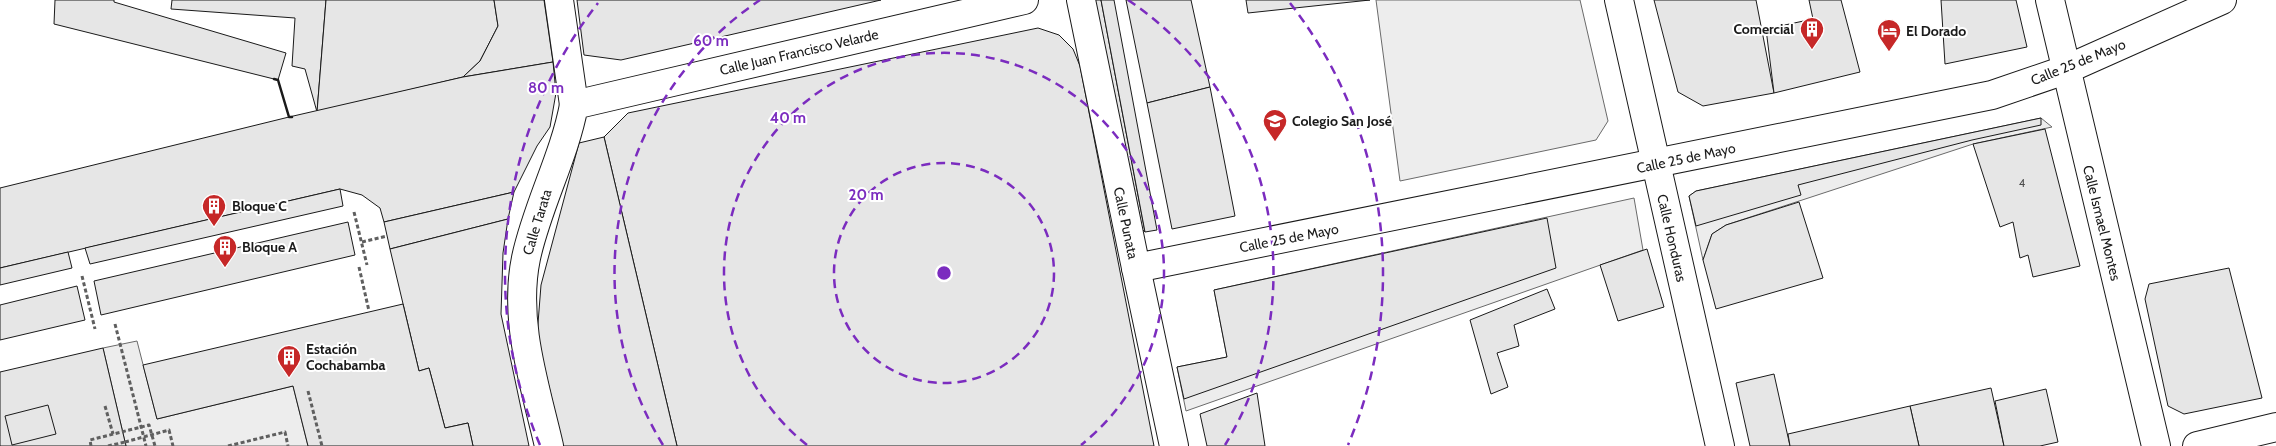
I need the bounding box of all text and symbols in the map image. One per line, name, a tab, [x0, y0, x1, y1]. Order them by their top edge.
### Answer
building icon: Comercial	[1799, 16, 1825, 50]
hotel icon: El Dorado	[1876, 18, 1902, 52]
place label: Comercial	[1733, 20, 1794, 38]
place label: El Dorado	[1906, 22, 1966, 40]
street label: Calle Juan Francisco Velarde	[718, 25, 880, 79]
text: 60 m	[693, 32, 729, 50]
street label: Calle 25 de Mayo	[2028, 35, 2128, 89]
text: 80 m	[528, 79, 564, 97]
school or university icon: Colegio San José	[1262, 108, 1288, 142]
text: 40 m	[770, 109, 806, 127]
place label: Colegio San José	[1292, 112, 1392, 130]
street label: Calle 25 de Mayo	[1635, 139, 1737, 177]
street label: Calle Ismael Montes	[2079, 163, 2125, 283]
house number: 4	[2019, 176, 2026, 190]
street label: Calle Punata	[1110, 185, 1142, 261]
text: 20 m	[849, 186, 883, 204]
street label: Calle Tarata	[518, 187, 556, 257]
street label: Calle Honduras	[1653, 192, 1691, 284]
building icon: Bloque C	[201, 193, 227, 227]
place label: Bloque C	[232, 197, 287, 215]
street label: Calle 25 de Mayo	[1238, 220, 1340, 256]
building icon: Bloque A	[212, 234, 238, 268]
place label: Bloque A	[242, 238, 297, 256]
centre of rings	[935, 264, 953, 282]
place label: Estación Cochabamba	[306, 340, 386, 374]
building icon: Estación Cochabamba	[276, 344, 302, 378]

